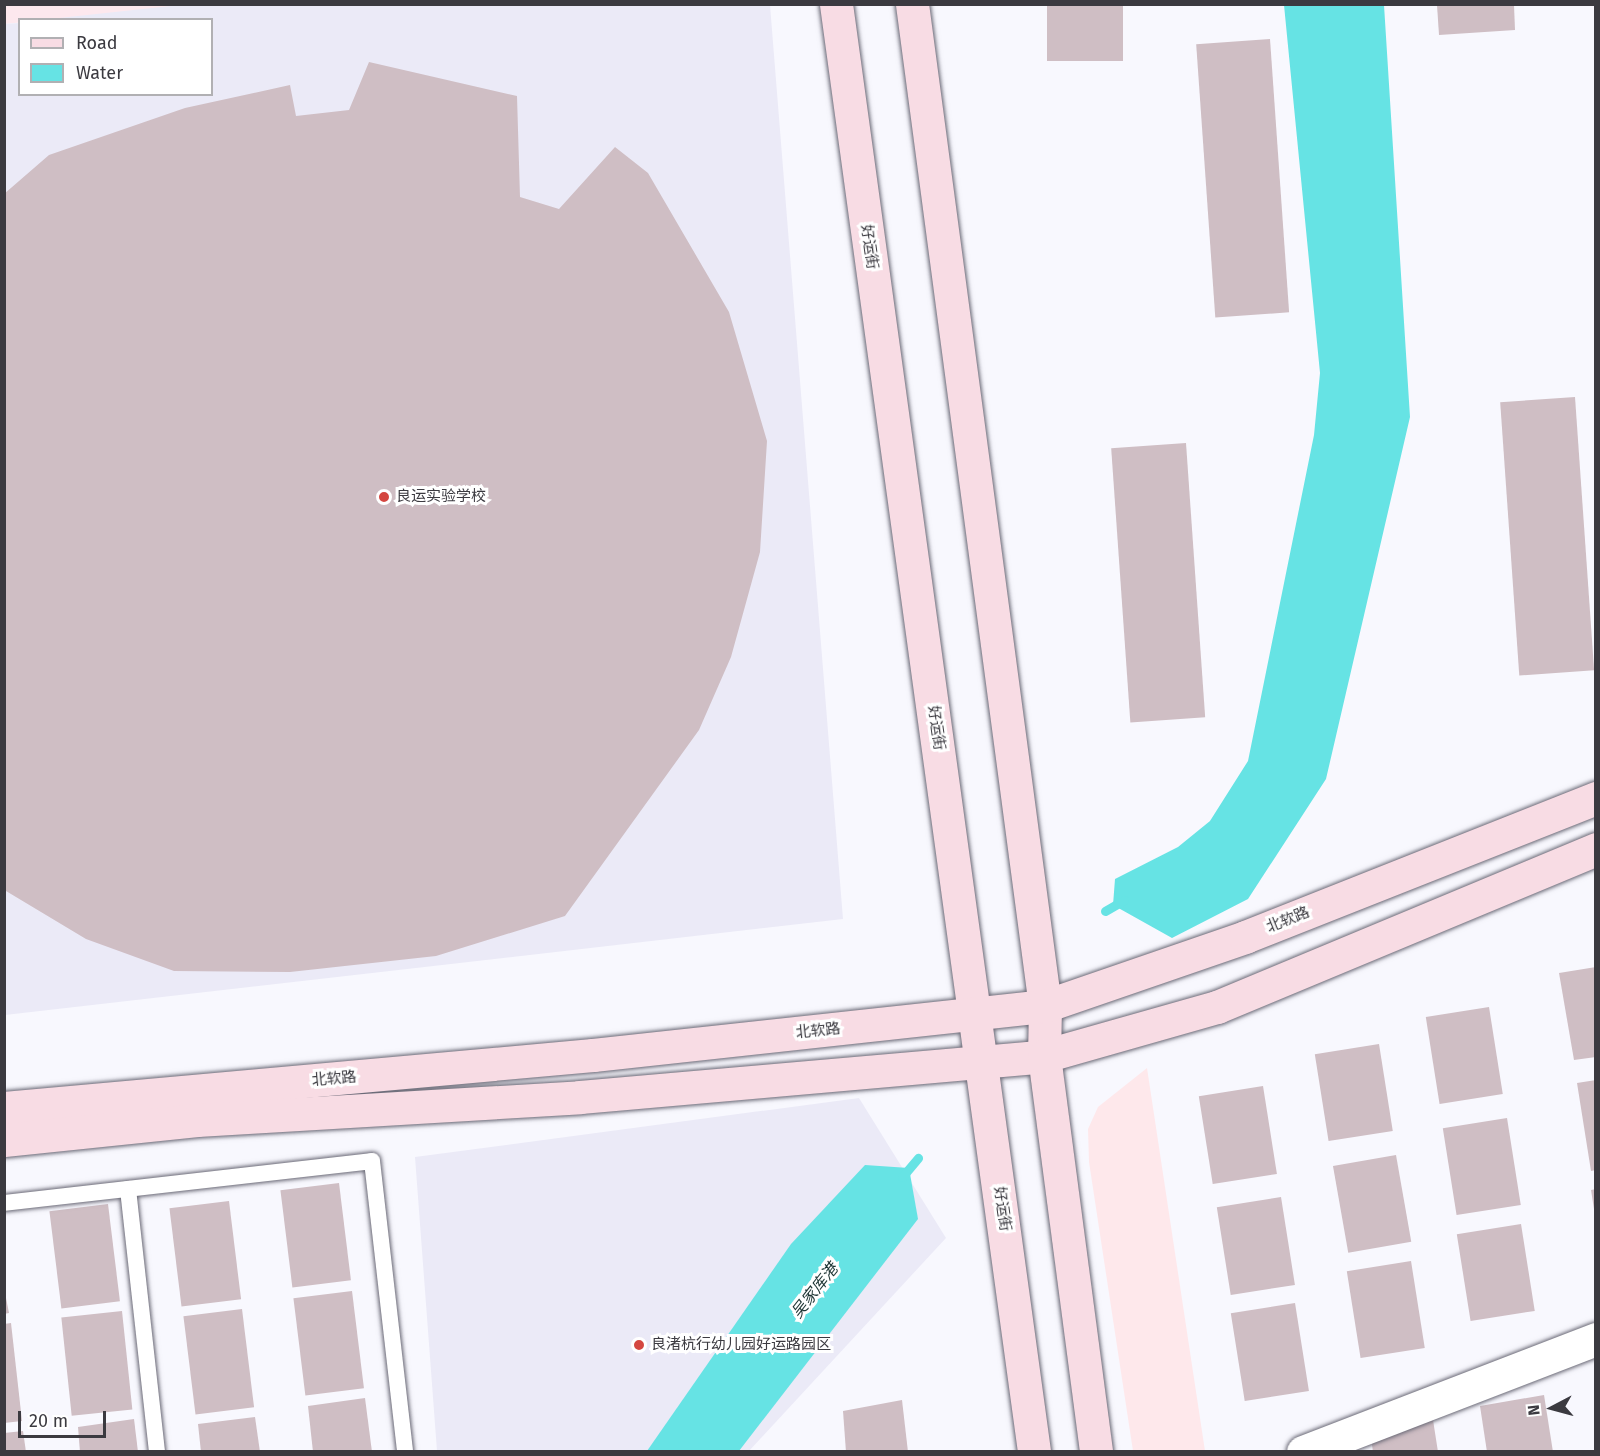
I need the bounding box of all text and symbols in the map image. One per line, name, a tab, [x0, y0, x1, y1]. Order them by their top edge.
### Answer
legend	[18, 18, 213, 96]
text: Road	[76, 32, 118, 54]
text: Water	[76, 62, 123, 84]
street label: 好运街	[857, 223, 881, 271]
place label: 良运实验学校	[396, 488, 486, 506]
marker: 良运实验学校	[377, 490, 391, 504]
street label: 好运街	[924, 704, 948, 752]
street label: 北软路	[1264, 903, 1312, 937]
street label: 北软路	[795, 1020, 841, 1042]
street label: 北软路	[311, 1068, 357, 1090]
street label: 好运街	[990, 1185, 1014, 1233]
water label: 吴家库港	[788, 1260, 842, 1322]
place label: 良渚杭行幼儿园好运路园区	[651, 1336, 831, 1354]
marker: 良渚杭行幼儿园好运路园区	[632, 1338, 646, 1352]
north arrow	[1522, 1378, 1582, 1438]
scale bar	[21, 1399, 110, 1437]
text: N	[1524, 1404, 1544, 1416]
text: 20 m	[29, 1410, 68, 1432]

